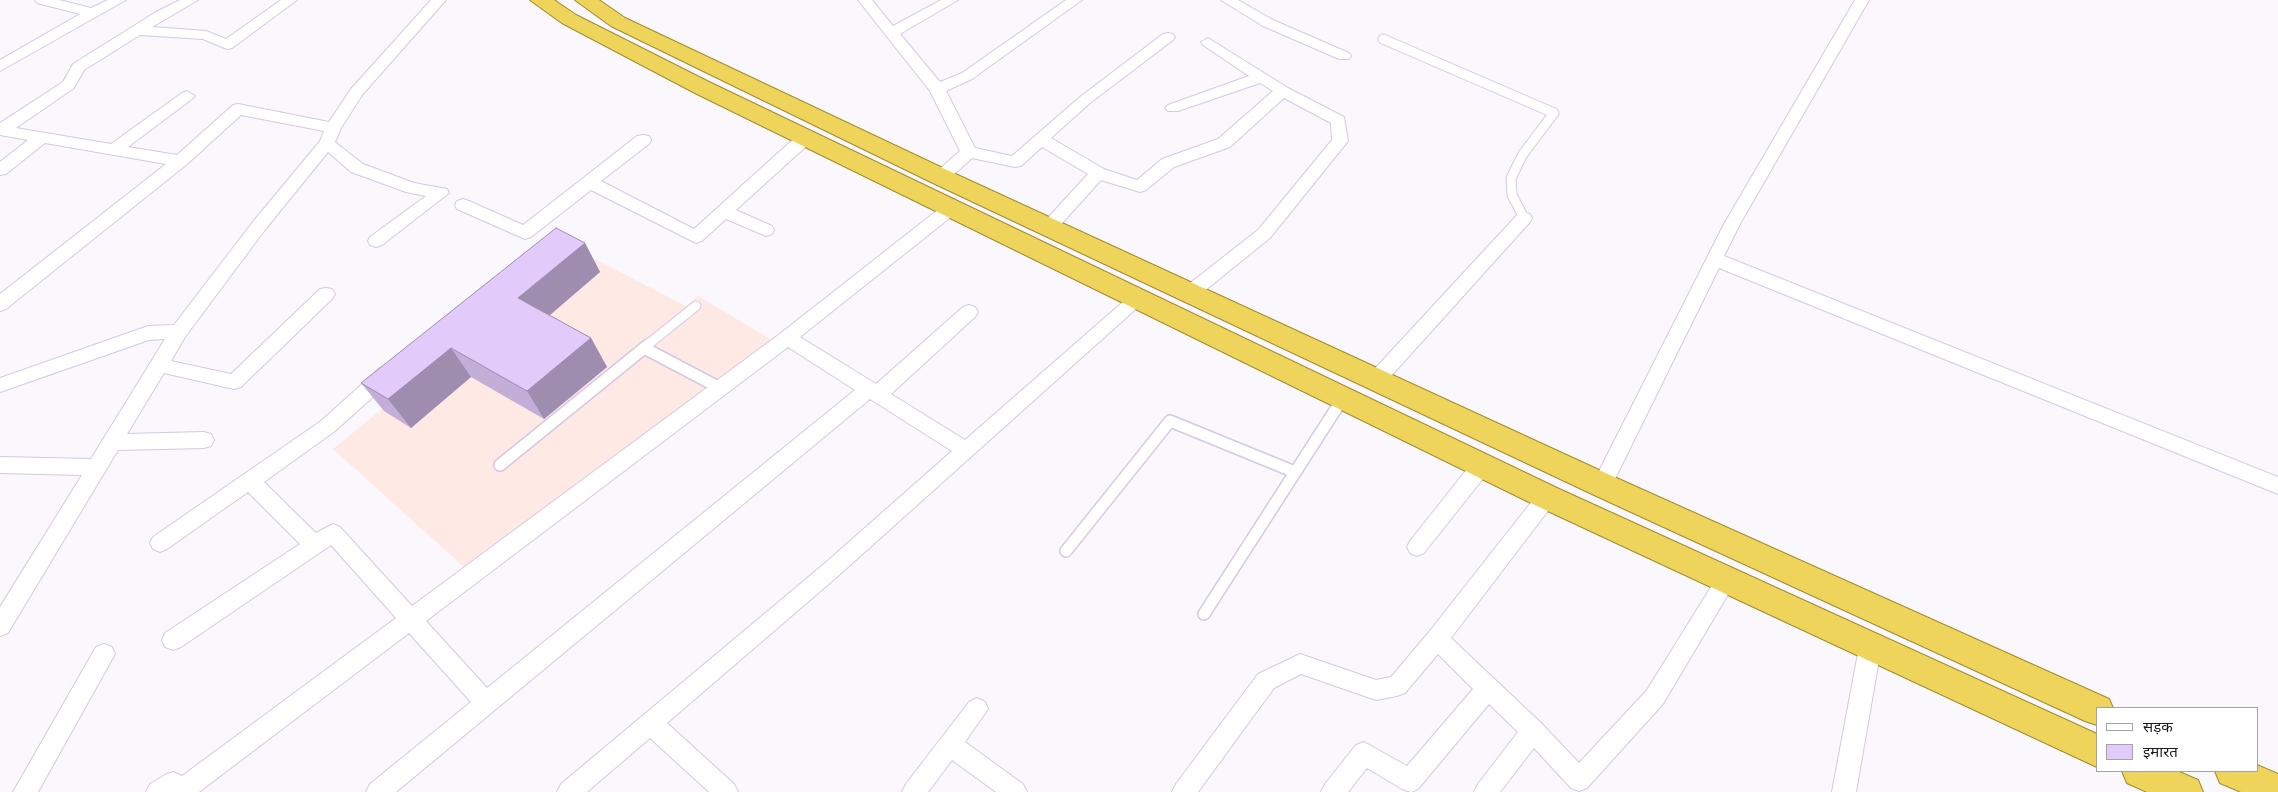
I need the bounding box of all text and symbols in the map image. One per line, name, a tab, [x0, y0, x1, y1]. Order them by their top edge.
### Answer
legend	[2096, 707, 2258, 772]
text: सड़क	[2143, 716, 2173, 737]
text: इमारत	[2143, 741, 2178, 762]

